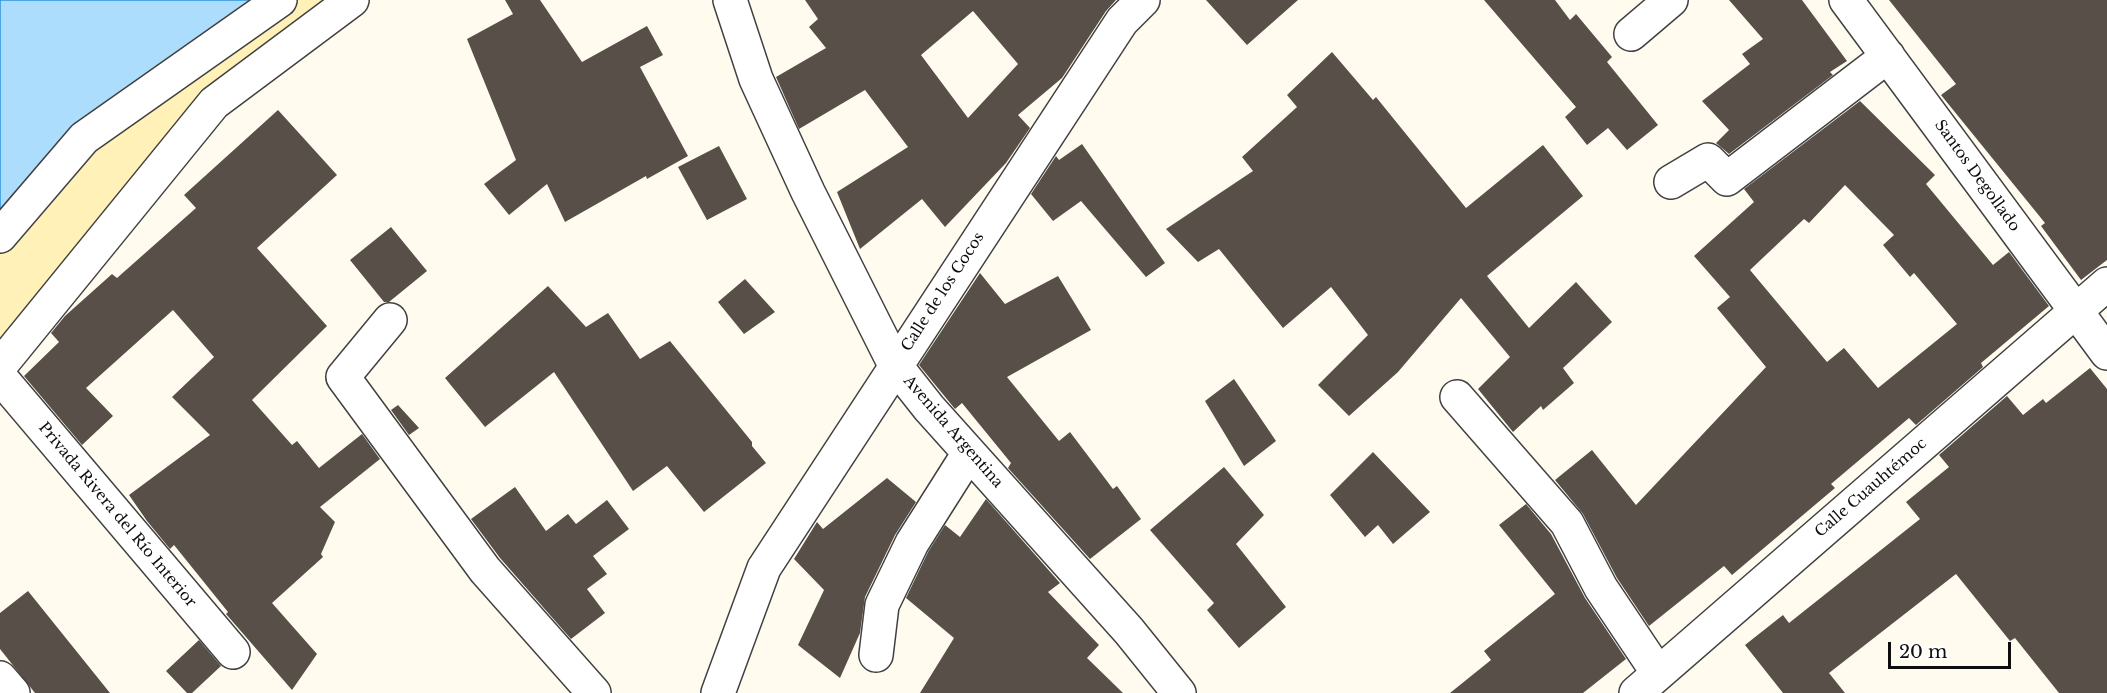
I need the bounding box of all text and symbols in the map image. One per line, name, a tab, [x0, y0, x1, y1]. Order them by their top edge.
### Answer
street label: Santos Degollado	[1930, 117, 2024, 235]
street label: Calle de los Cocos	[898, 229, 988, 355]
street label: Avenida Argentina	[900, 372, 1006, 492]
street label: Privada Rivera del Río Interior	[34, 419, 200, 611]
street label: Calle Cuauhtémoc	[1812, 435, 1930, 541]
scale bar	[1891, 630, 2014, 668]
text: 20 m	[1899, 641, 1947, 663]

